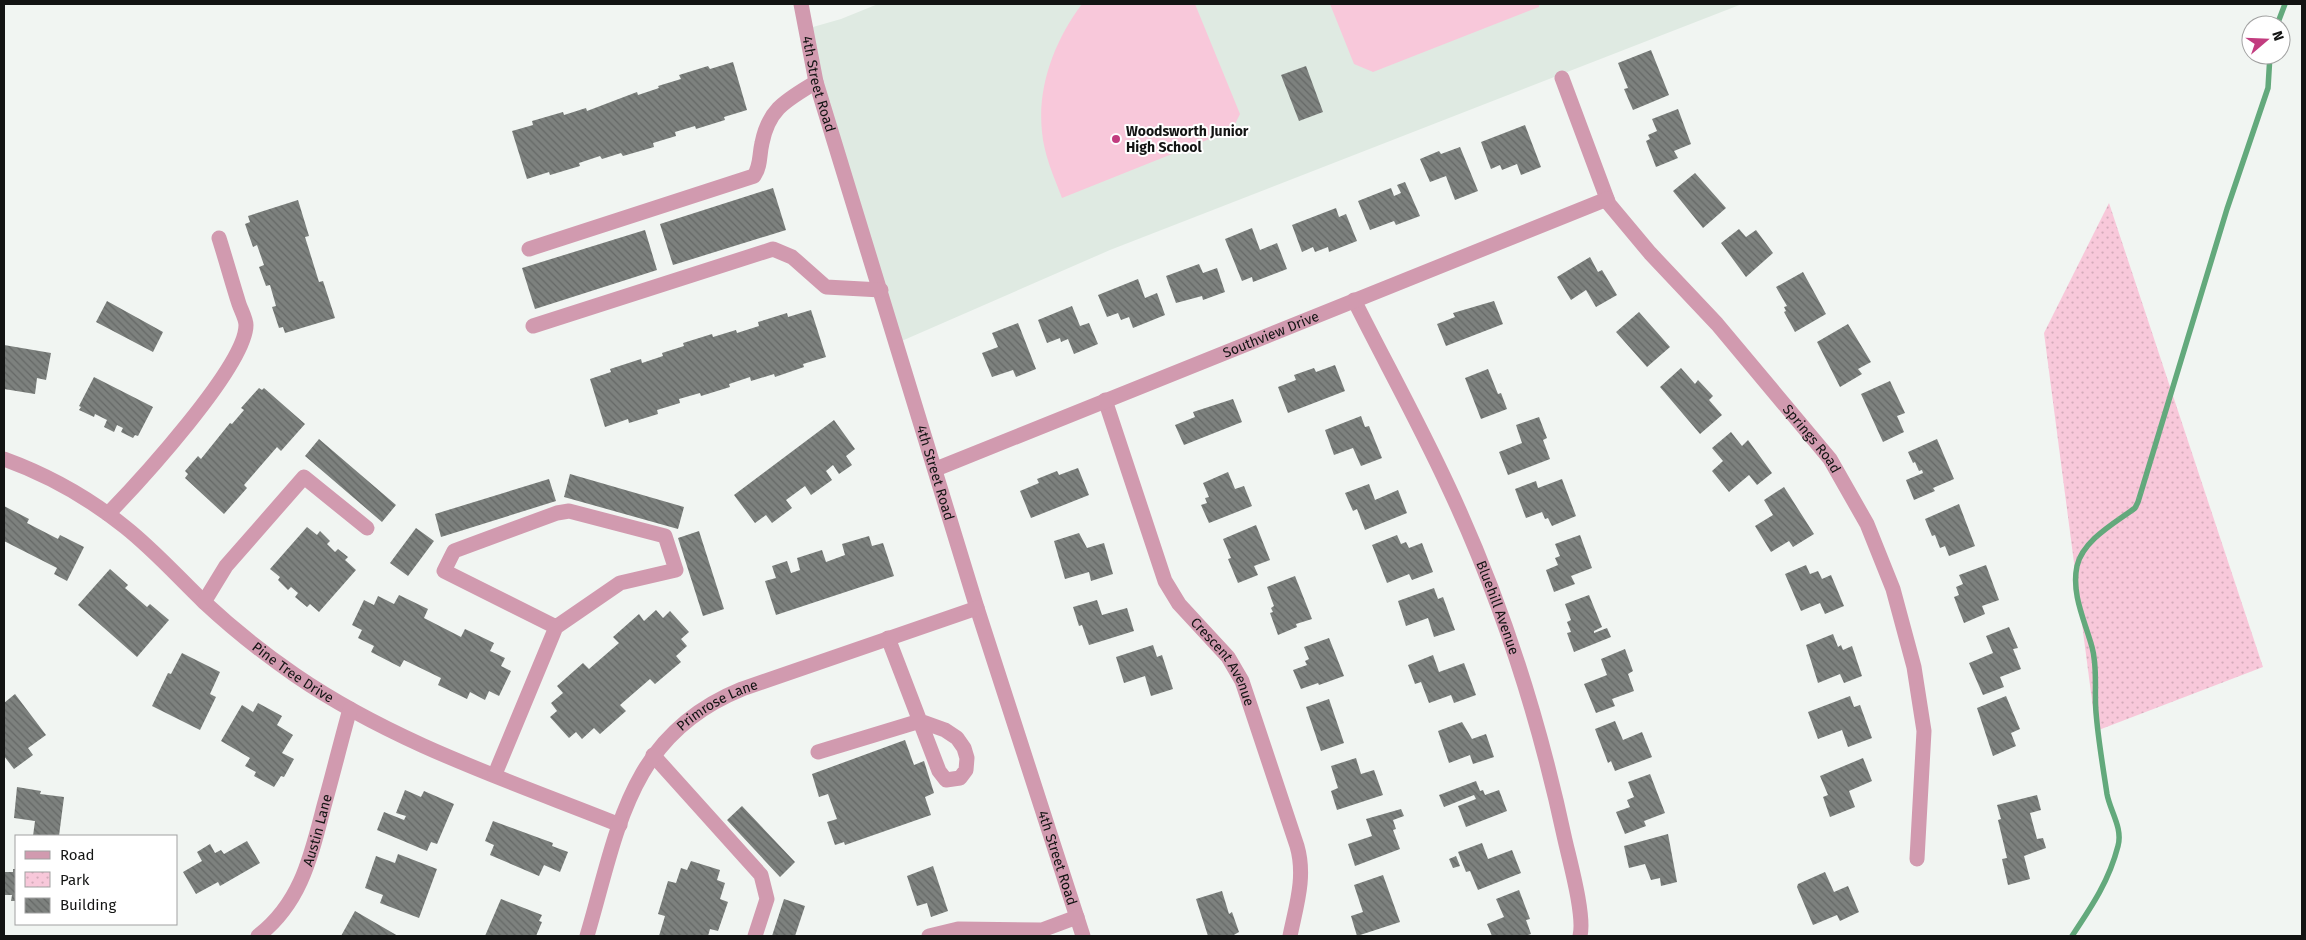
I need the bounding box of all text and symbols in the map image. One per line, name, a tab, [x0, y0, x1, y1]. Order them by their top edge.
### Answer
north arrow	[2241, 15, 2291, 65]
text: N	[2268, 29, 2287, 43]
street label: 4th Street Road	[799, 35, 839, 134]
place label: Woodsworth Junior High School	[1126, 123, 1249, 156]
marker: Woodsworth Junior High School	[1110, 133, 1122, 145]
street label: Southview Drive	[1220, 307, 1322, 361]
street label: Springs Road	[1779, 401, 1845, 476]
street label: 4th Street Road	[913, 423, 958, 522]
street label: Bluehill Avenue	[1473, 558, 1523, 657]
street label: Crescent Avenue	[1187, 614, 1258, 708]
street label: Pine Tree Drive	[249, 638, 337, 706]
street label: Primrose Lane	[673, 676, 760, 734]
street label: Austin Lane	[299, 792, 335, 868]
street label: 4th Street Road	[1034, 808, 1081, 907]
legend	[15, 835, 178, 925]
text: Road	[60, 846, 95, 864]
text: Park	[60, 871, 90, 889]
text: Building	[60, 896, 116, 914]

